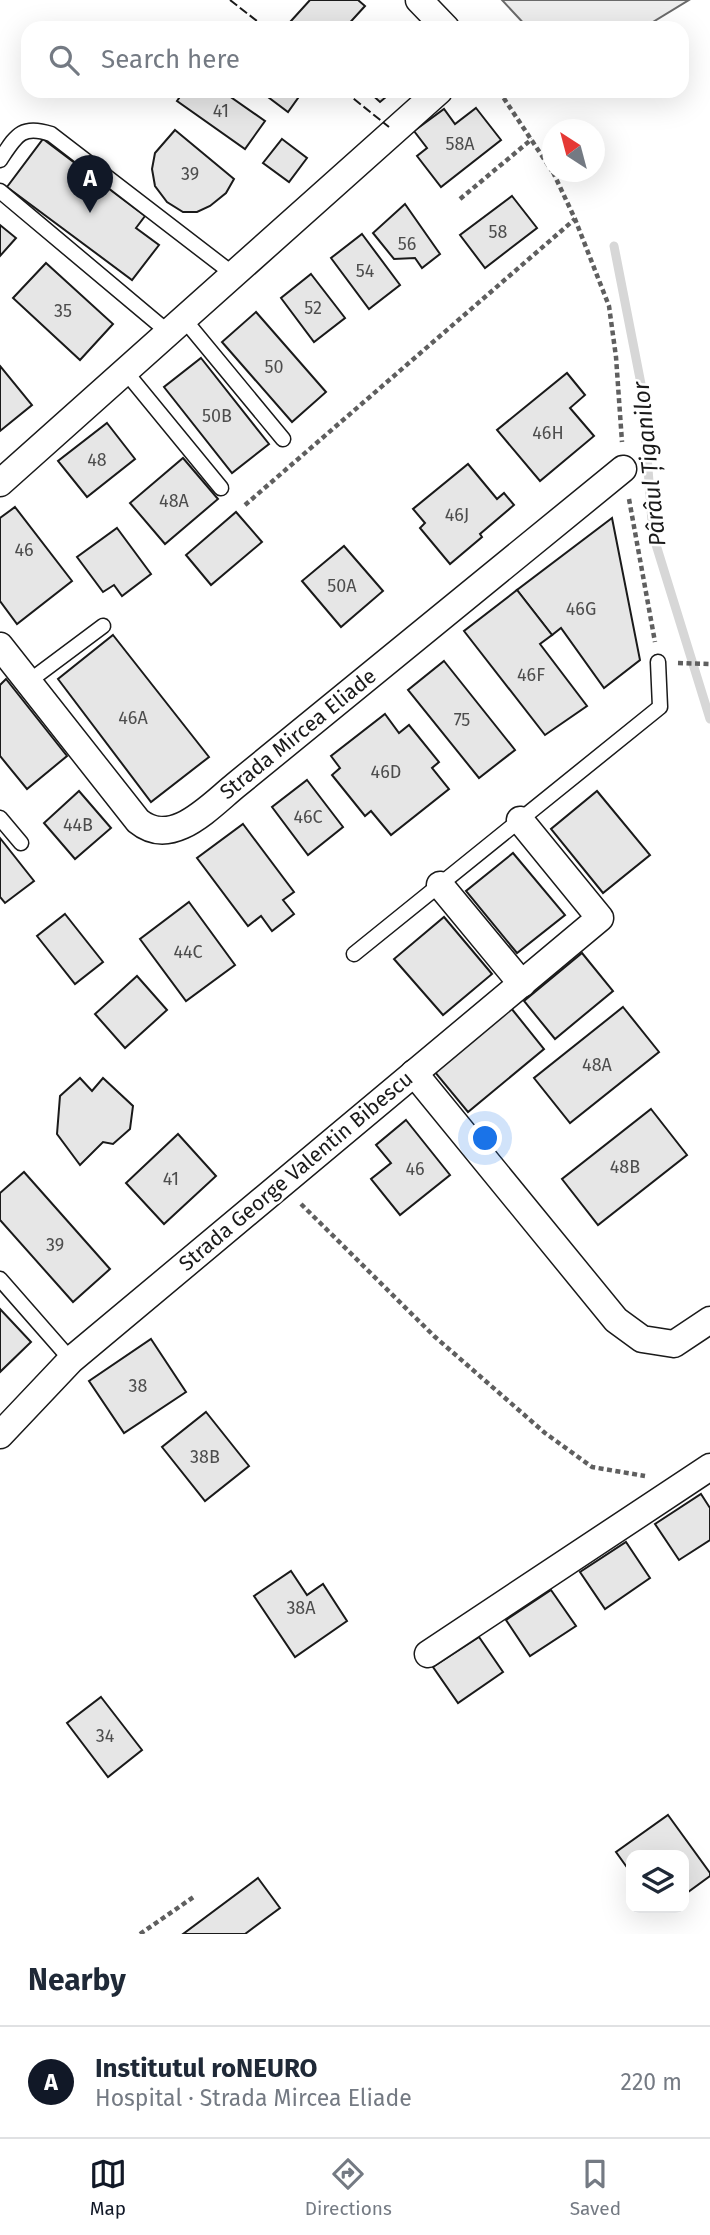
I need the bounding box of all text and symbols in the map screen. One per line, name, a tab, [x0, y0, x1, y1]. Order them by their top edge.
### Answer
search box	[21, 21, 689, 98]
icon: search	[45, 41, 83, 79]
text: Search here	[101, 44, 240, 75]
house number: 41	[213, 100, 229, 122]
north arrow	[542, 119, 605, 182]
house number: 58A	[445, 133, 475, 155]
pin: A	[67, 155, 113, 213]
house number: 39	[181, 163, 199, 185]
house number: 58	[489, 221, 508, 243]
house number: 56	[398, 233, 416, 255]
house number: 54	[356, 260, 375, 282]
house number: 52	[304, 297, 322, 319]
house number: 35	[54, 300, 72, 322]
house number: 50	[264, 356, 284, 378]
water label: Pârâul Țiganilor	[626, 379, 673, 548]
house number: 50B	[202, 405, 232, 427]
house number: 46H	[532, 422, 564, 444]
house number: 48	[87, 449, 107, 471]
house number: 48A	[159, 490, 190, 512]
house number: 46J	[445, 504, 469, 526]
house number: 46	[14, 539, 34, 561]
house number: 50A	[327, 575, 357, 597]
house number: 46G	[566, 598, 596, 620]
street label: Strada Mircea Eliade	[215, 663, 381, 805]
house number: 46F	[517, 664, 545, 686]
house number: 46A	[118, 707, 148, 729]
house number: 75	[454, 709, 470, 731]
house number: 46D	[371, 761, 401, 783]
house number: 46C	[293, 806, 323, 828]
house number: 44B	[63, 814, 93, 836]
house number: 44C	[173, 941, 203, 963]
house number: 48A	[582, 1054, 613, 1076]
street label: Strada George Valentin Bibescu	[174, 1065, 418, 1277]
your location	[468, 1121, 502, 1155]
house number: 48B	[610, 1156, 640, 1178]
house number: 46	[405, 1158, 425, 1180]
house number: 41	[163, 1168, 179, 1190]
house number: 39	[46, 1234, 64, 1256]
house number: 38	[129, 1375, 148, 1397]
house number: 38B	[190, 1446, 220, 1468]
house number: 38A	[286, 1597, 316, 1619]
house number: 34	[96, 1725, 115, 1747]
map controls	[626, 1850, 689, 1913]
button: layers	[626, 1850, 689, 1913]
text: Nearby	[28, 1962, 126, 1998]
text: Institutul roNEURO	[95, 2053, 318, 2084]
text: A	[44, 2068, 58, 2096]
text: 220 m	[621, 2068, 682, 2096]
text: Hospital · Strada Mircea Eliade	[95, 2084, 412, 2112]
tab: Map	[89, 2155, 127, 2220]
tab: Directions	[305, 2155, 392, 2220]
tab: Saved	[570, 2155, 621, 2220]

